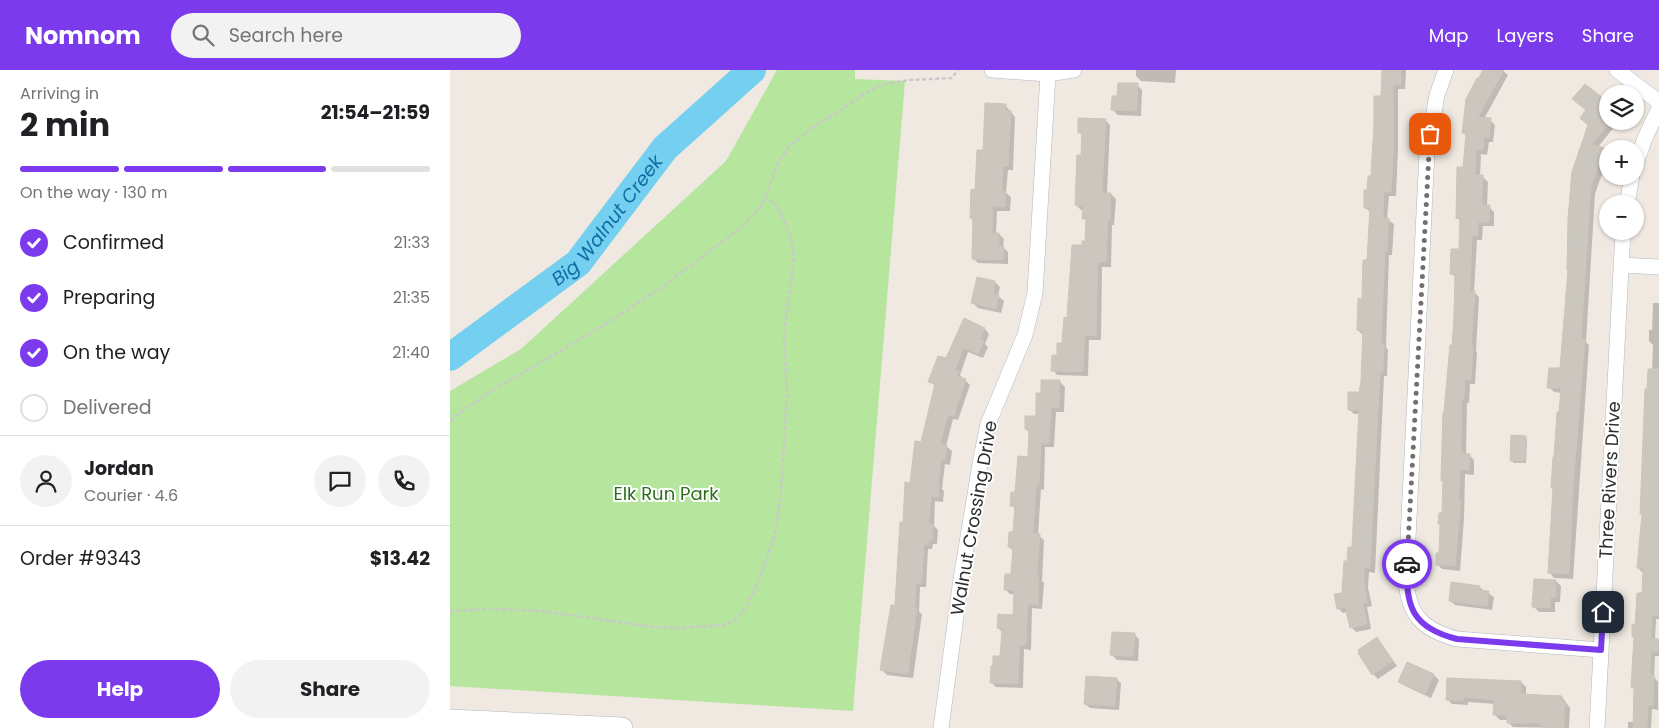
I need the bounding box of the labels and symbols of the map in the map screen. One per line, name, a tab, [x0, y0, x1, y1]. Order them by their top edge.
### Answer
pin	[1409, 113, 1451, 155]
water label: Big Walnut Creek	[546, 148, 670, 292]
street label: Three Rivers Drive	[1593, 401, 1626, 559]
street label: Walnut Crossing Drive	[944, 418, 1003, 617]
park label: Elk Run Park	[613, 481, 719, 506]
courier	[1382, 539, 1432, 589]
pin	[1582, 591, 1624, 633]

